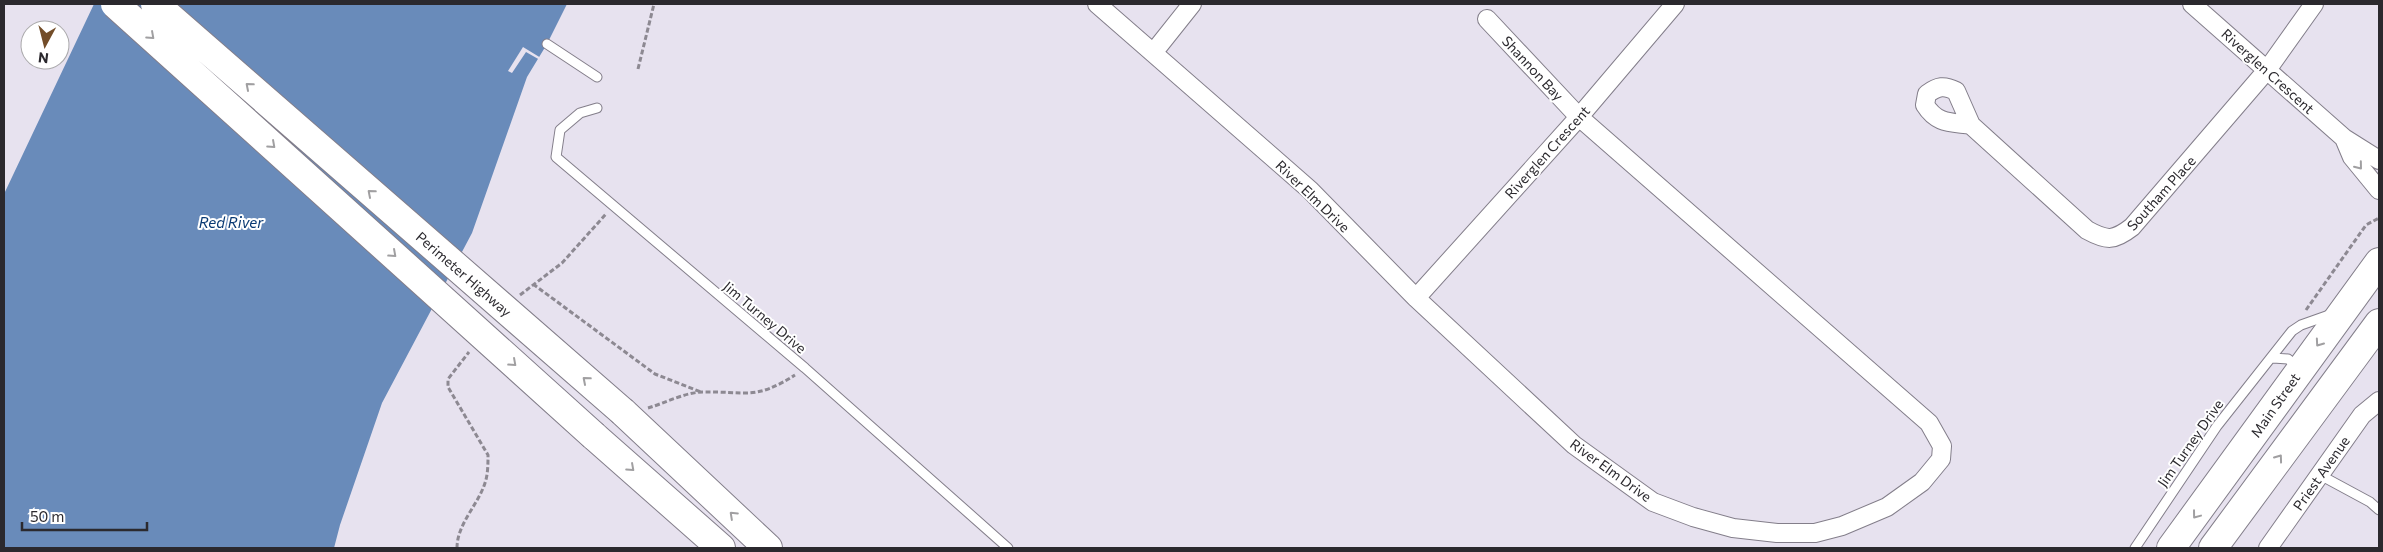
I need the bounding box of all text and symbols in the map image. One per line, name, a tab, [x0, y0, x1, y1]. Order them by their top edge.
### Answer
north arrow	[20, 20, 70, 70]
street label: Riverglen Crescent	[2218, 25, 2318, 117]
one-way arrow	[146, 31, 155, 40]
street label: Shannon Bay	[1499, 32, 1567, 104]
text: N	[37, 49, 50, 67]
one-way arrow	[246, 82, 255, 91]
street label: Riverglen Crescent	[1501, 102, 1593, 202]
one-way arrow	[266, 139, 275, 148]
street label: Southam Place	[2123, 152, 2199, 234]
street label: River Elm Drive	[1273, 156, 1353, 236]
one-way arrow	[2354, 160, 2363, 169]
one-way arrow	[368, 189, 377, 198]
water label: Red River	[199, 213, 264, 231]
street label: Perimeter Highway	[413, 228, 515, 320]
one-way arrow	[387, 248, 396, 257]
street label: Jim Turney Drive	[720, 277, 810, 357]
one-way arrow	[2316, 337, 2325, 347]
one-way arrow	[508, 357, 517, 366]
street label: Main Street	[2247, 369, 2303, 440]
one-way arrow	[583, 377, 592, 386]
street label: Jim Turney Drive	[2154, 396, 2226, 490]
street label: Priest Avenue	[2289, 433, 2353, 513]
street label: River Elm Drive	[1567, 435, 1655, 505]
one-way arrow	[2273, 455, 2282, 464]
one-way arrow	[625, 462, 634, 471]
scale bar	[22, 500, 148, 532]
text: 50 m	[30, 507, 64, 525]
one-way arrow	[2193, 509, 2201, 518]
one-way arrow	[729, 512, 738, 521]

